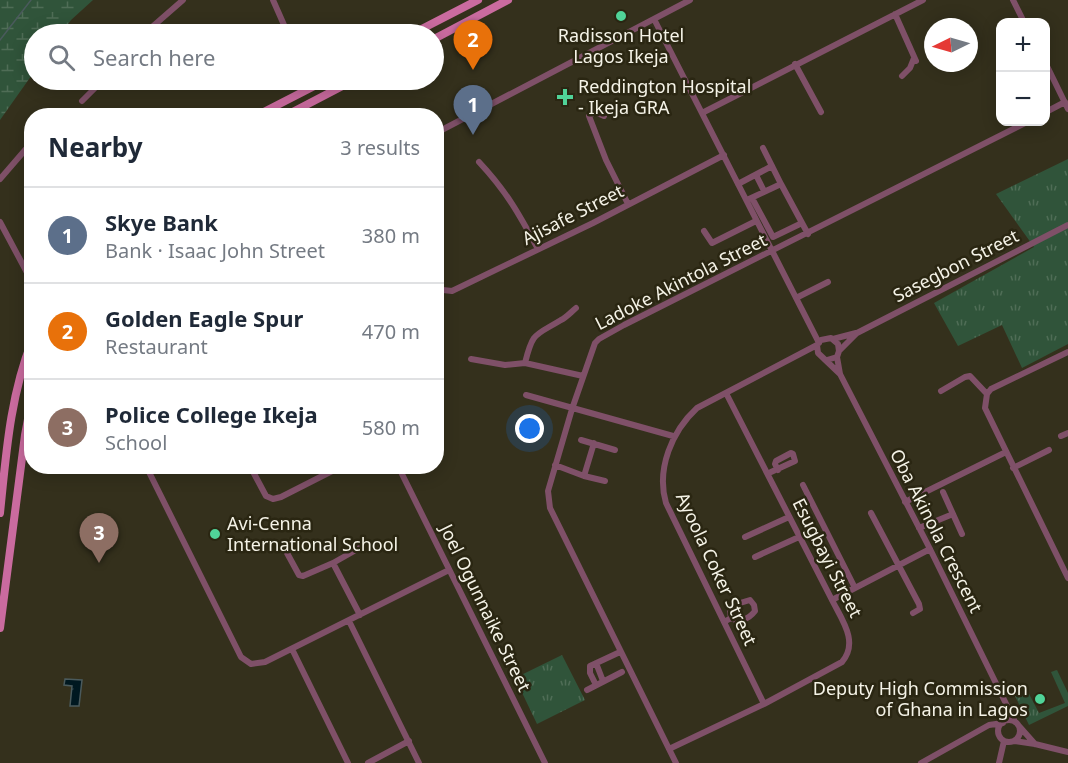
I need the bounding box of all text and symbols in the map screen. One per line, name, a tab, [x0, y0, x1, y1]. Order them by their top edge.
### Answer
marker: Radisson Hotel Lagos Ikeja	[614, 9, 628, 23]
north arrow	[924, 18, 978, 72]
map controls	[996, 18, 1050, 126]
button: +	[996, 18, 1050, 72]
pin: 2	[454, 20, 492, 70]
place label: Radisson Hotel Lagos Ikeja	[558, 23, 684, 68]
search box	[24, 24, 444, 90]
icon: search	[45, 41, 78, 74]
text: Search here	[93, 42, 215, 72]
button: −	[996, 72, 1050, 126]
place label: Reddington Hospital - Ikeja GRA	[578, 74, 751, 119]
pin: 1	[454, 86, 492, 135]
marker: Reddington Hospital - Ikeja GRA	[556, 88, 574, 106]
text: Nearby	[48, 129, 143, 165]
text: 3 results	[340, 134, 420, 161]
street label: Ajisafe Street	[518, 178, 628, 250]
text: Skye Bank	[105, 207, 218, 237]
text: 1	[62, 222, 73, 249]
text: 380 m	[362, 222, 420, 249]
street label: Sasegbon Street	[889, 223, 1023, 307]
street label: Ladoke Akintola Street	[591, 227, 771, 335]
text: Bank · Isaac John Street	[105, 237, 325, 264]
text: Golden Eagle Spur	[105, 303, 303, 333]
text: 2	[62, 318, 73, 345]
text: 470 m	[362, 318, 420, 345]
text: Restaurant	[105, 333, 208, 360]
text: Police College Ikeja	[105, 399, 318, 429]
text: 3	[62, 414, 73, 441]
text: 580 m	[362, 414, 420, 441]
your location	[515, 414, 544, 443]
text: School	[105, 429, 167, 456]
street label: Oba Akinola Crescent	[885, 445, 989, 617]
street label: Ayoola Coker Street	[671, 488, 763, 649]
street label: Esugbayi Street	[788, 494, 868, 622]
place label: Avi-Cenna International School	[227, 511, 398, 556]
pin: 3	[80, 514, 118, 563]
street label: Joel Ogunnaike Street	[434, 518, 537, 696]
marker: Avi-Cenna International School	[208, 527, 222, 541]
place label: Deputy High Commission of Ghana in Lagos	[813, 676, 1028, 721]
marker: Deputy High Commission of Ghana in Lagos	[1033, 692, 1047, 706]

